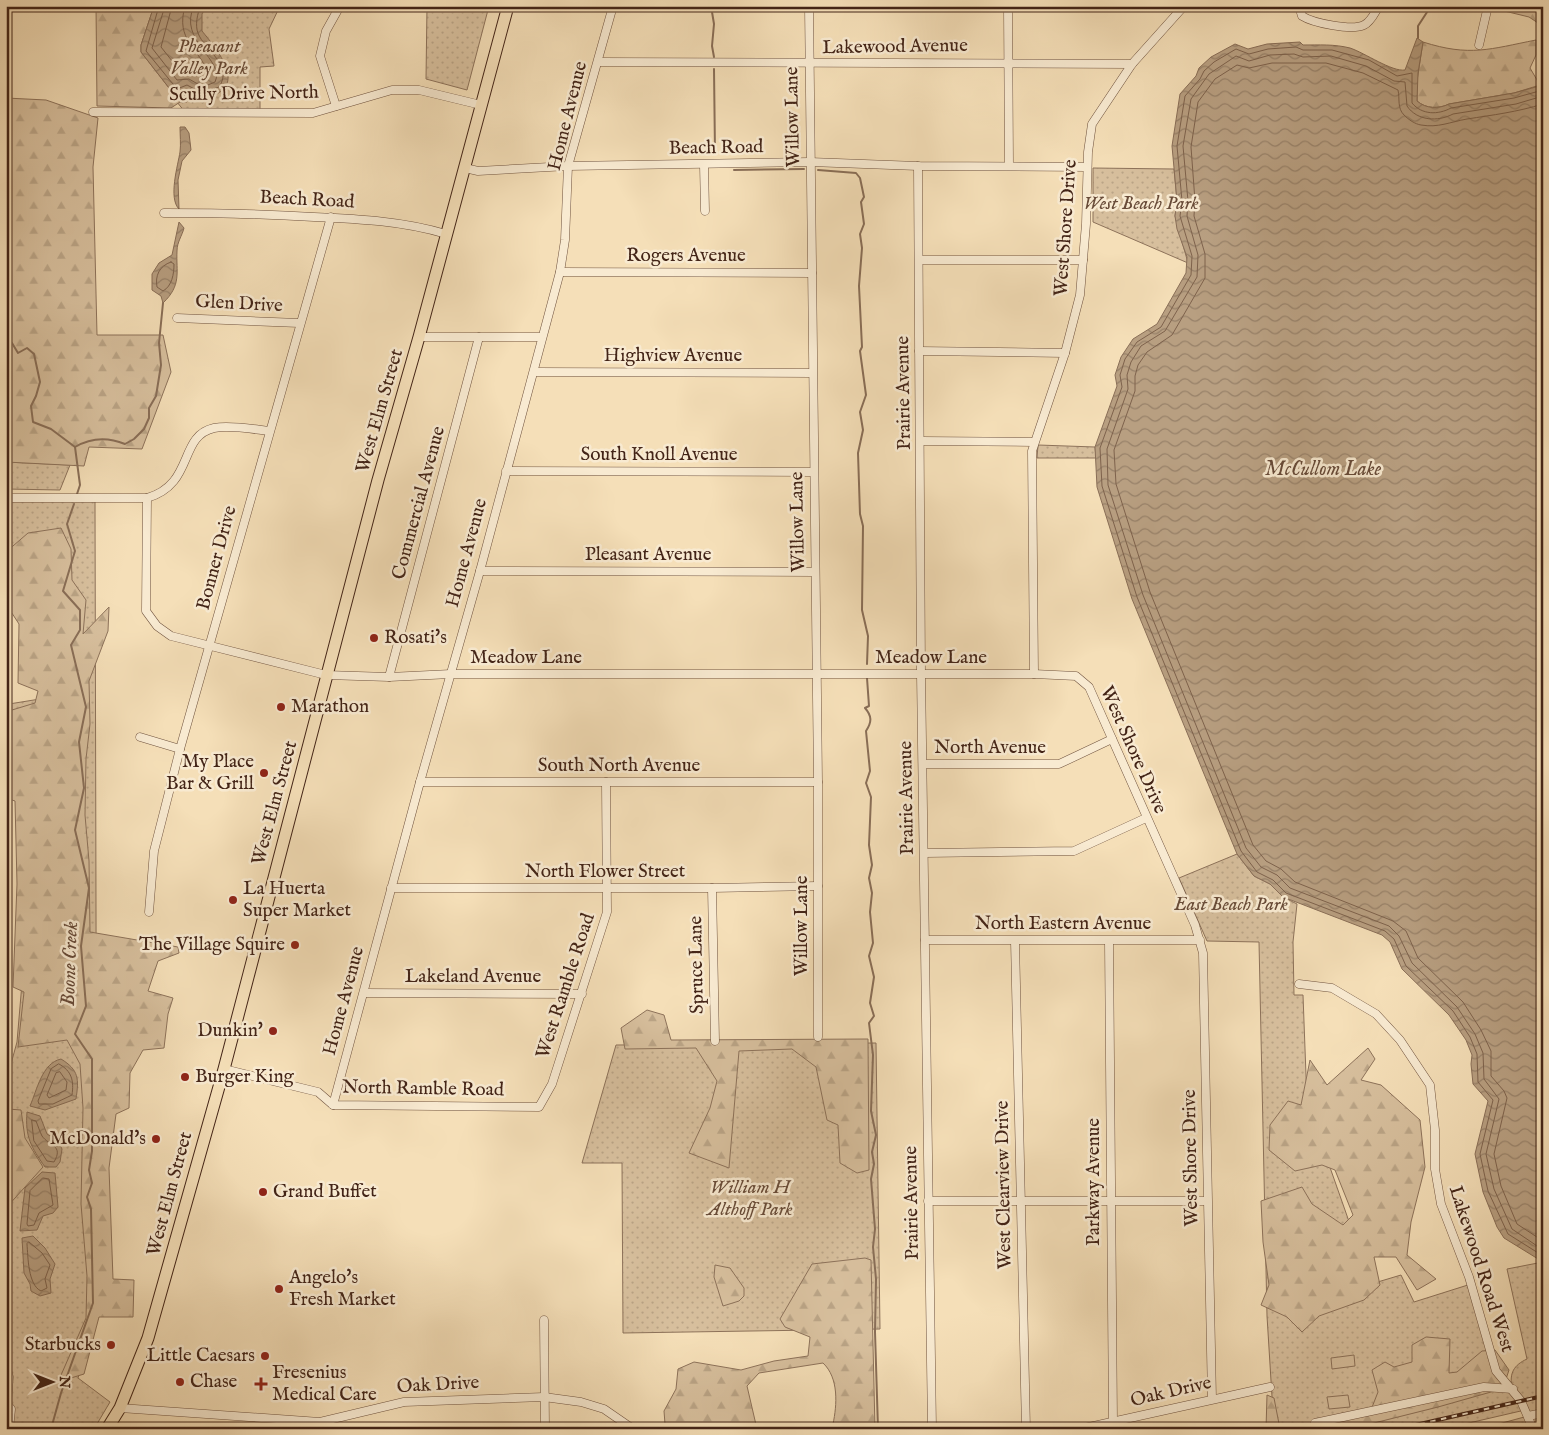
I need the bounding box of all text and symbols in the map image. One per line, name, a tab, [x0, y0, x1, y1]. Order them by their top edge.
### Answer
street label: Lakewood Avenue	[822, 34, 968, 60]
park label: Pheasant Valley Park	[170, 35, 248, 81]
street label: Home Avenue	[543, 59, 593, 173]
street label: Willow Lane	[780, 66, 806, 168]
street label: Scully Drive North	[169, 81, 319, 107]
street label: Beach Road	[668, 135, 764, 161]
street label: West Shore Drive	[1049, 158, 1083, 297]
street label: Beach Road	[259, 186, 356, 215]
park label: West Beach Park	[1083, 192, 1199, 216]
street label: Rogers Avenue	[626, 244, 746, 268]
street label: Glen Drive	[195, 290, 284, 318]
street label: Prairie Avenue	[891, 335, 917, 450]
street label: Highview Avenue	[604, 344, 742, 368]
street label: West Elm Street	[351, 346, 409, 476]
street label: Commercial Avenue	[387, 423, 451, 582]
street label: South Knoll Avenue	[580, 443, 738, 467]
water label: McCullom Lake	[1265, 457, 1382, 482]
street label: Willow Lane	[785, 471, 811, 573]
street label: Home Avenue	[441, 496, 493, 610]
street label: Bonner Drive	[192, 503, 243, 613]
street label: Pleasant Avenue	[585, 543, 712, 567]
place label: Rosati's	[384, 626, 447, 650]
marker: Rosati's	[368, 632, 380, 644]
street label: Meadow Lane	[470, 646, 582, 670]
street label: Meadow Lane	[875, 646, 987, 670]
street label: West Shore Drive	[1094, 682, 1172, 818]
place label: Marathon	[291, 695, 369, 719]
marker: Marathon	[275, 701, 287, 713]
street label: North Avenue	[934, 736, 1046, 760]
street label: West Elm Street	[247, 738, 303, 868]
street label: Prairie Avenue	[894, 740, 920, 855]
place label: My Place Bar & Grill	[166, 750, 255, 796]
street label: South North Avenue	[538, 754, 700, 778]
marker: My Place Bar & Grill	[258, 767, 270, 779]
street label: North Flower Street	[525, 860, 686, 884]
street label: Willow Lane	[790, 875, 814, 976]
place label: La Huerta Super Market	[243, 877, 351, 923]
park label: East Beach Park	[1173, 893, 1288, 917]
marker: La Huerta Super Market	[227, 894, 239, 906]
street label: West Ramble Road	[531, 909, 601, 1062]
street label: North Eastern Avenue	[975, 912, 1151, 936]
street label: Spruce Lane	[684, 915, 710, 1014]
water label: Boone Creek	[56, 921, 84, 1007]
place label: The Village Squire	[139, 933, 285, 957]
marker: The Village Squire	[289, 939, 301, 951]
street label: Home Avenue	[318, 944, 370, 1058]
street label: Lakeland Avenue	[405, 965, 541, 989]
place label: Dunkin'	[197, 1019, 263, 1043]
marker: Dunkin'	[267, 1025, 279, 1037]
place label: Burger King	[195, 1065, 294, 1089]
marker: Burger King	[179, 1071, 191, 1083]
street label: North Ramble Road	[342, 1076, 505, 1102]
street label: West Shore Drive	[1178, 1089, 1204, 1227]
street label: West Clearview Drive	[991, 1100, 1017, 1270]
street label: Parkway Avenue	[1082, 1118, 1106, 1246]
place label: McDonald's	[49, 1127, 146, 1151]
street label: West Elm Street	[142, 1129, 198, 1259]
marker: McDonald's	[150, 1133, 162, 1145]
street label: Prairie Avenue	[899, 1145, 925, 1260]
park label: William H Althoff Park	[705, 1176, 793, 1222]
place label: Grand Buffet	[273, 1180, 377, 1204]
street label: Lakewood Road West	[1443, 1183, 1519, 1356]
marker: Grand Buffet	[257, 1186, 269, 1198]
place label: Angelo's Fresh Market	[288, 1266, 396, 1312]
marker: Angelo's Fresh Market	[273, 1283, 285, 1295]
place label: Starbucks	[25, 1333, 101, 1357]
marker: Starbucks	[105, 1339, 117, 1351]
place label: Little Caesars	[146, 1344, 255, 1368]
marker: Little Caesars	[259, 1350, 271, 1362]
north arrow	[28, 1358, 78, 1408]
place label: Fresenius Medical Care	[272, 1361, 377, 1407]
place label: Chase	[190, 1370, 238, 1394]
street label: Oak Drive	[396, 1371, 480, 1399]
street label: Oak Drive	[1128, 1371, 1214, 1413]
text: N	[55, 1375, 73, 1388]
marker: Chase	[174, 1376, 186, 1388]
marker: Fresenius Medical Care	[254, 1377, 268, 1391]

